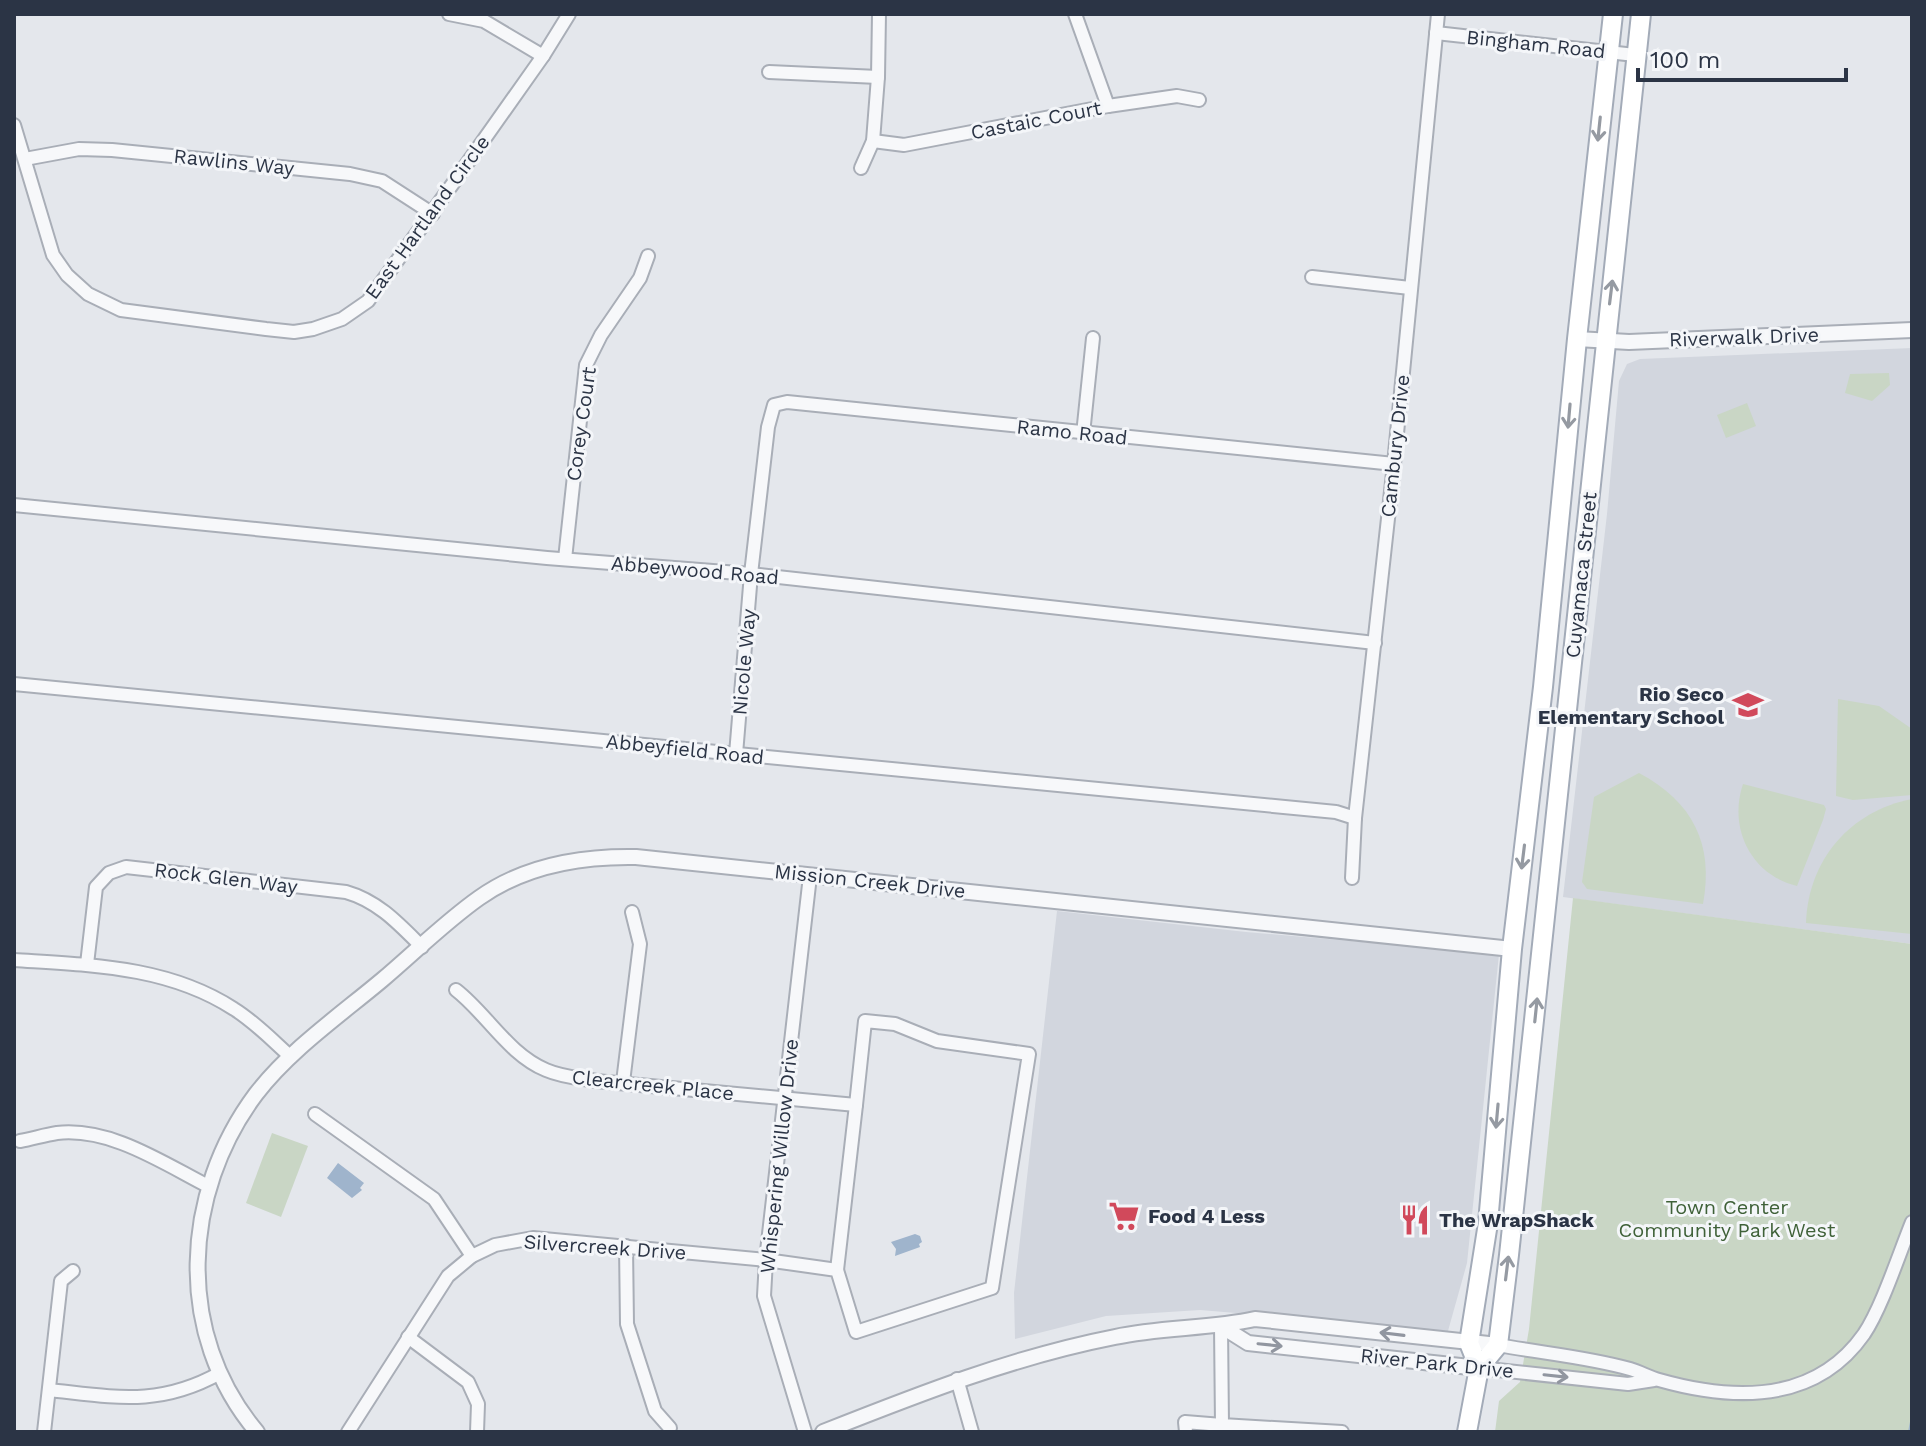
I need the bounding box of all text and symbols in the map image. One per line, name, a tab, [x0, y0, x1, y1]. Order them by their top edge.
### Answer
street label: Bingham Road	[1465, 25, 1607, 63]
scale bar	[1638, 32, 1846, 82]
text: 100 m	[1650, 46, 1720, 74]
street label: Castaic Court	[969, 95, 1104, 144]
one-way arrow	[1591, 115, 1606, 142]
street label: East Hartland Circle	[360, 130, 494, 304]
street label: Rawlins Way	[172, 144, 296, 180]
one-way arrow	[1604, 280, 1619, 305]
street label: Riverwalk Drive	[1669, 322, 1819, 352]
street label: Corey Court	[561, 365, 601, 483]
street label: Cambury Drive	[1376, 373, 1414, 519]
one-way arrow	[1562, 402, 1577, 429]
street label: Ramo Road	[1015, 414, 1129, 450]
street label: Cuyamaca Street	[1560, 490, 1602, 659]
street label: Abbeywood Road	[610, 551, 780, 589]
street label: Nicole Way	[727, 607, 761, 716]
place label: Rio Seco Elementary School	[1538, 682, 1724, 729]
school or university icon: Rio Seco Elementary School	[1731, 688, 1765, 722]
street label: Abbeyfield Road	[605, 729, 765, 769]
one-way arrow	[1516, 843, 1531, 870]
street label: Rock Glen Way	[153, 857, 300, 899]
street label: Mission Creek Drive	[773, 859, 967, 903]
one-way arrow	[1528, 997, 1543, 1023]
street label: Whispering Willow Drive	[755, 1038, 803, 1274]
street label: Clearcreek Place	[571, 1065, 735, 1105]
one-way arrow	[1490, 1102, 1505, 1129]
park label: Town Center Community Park West	[1619, 1195, 1836, 1242]
supermarket icon: Food 4 Less	[1107, 1199, 1141, 1233]
restaurant icon: The WrapShack	[1398, 1203, 1432, 1237]
place label: Food 4 Less	[1148, 1204, 1265, 1228]
place label: The WrapShack	[1439, 1208, 1594, 1232]
street label: Silvercreek Drive	[523, 1229, 687, 1265]
one-way arrow	[1500, 1255, 1515, 1282]
one-way arrow	[1379, 1326, 1406, 1341]
one-way arrow	[1256, 1338, 1283, 1353]
street label: River Park Drive	[1359, 1343, 1515, 1383]
one-way arrow	[1542, 1369, 1569, 1384]

